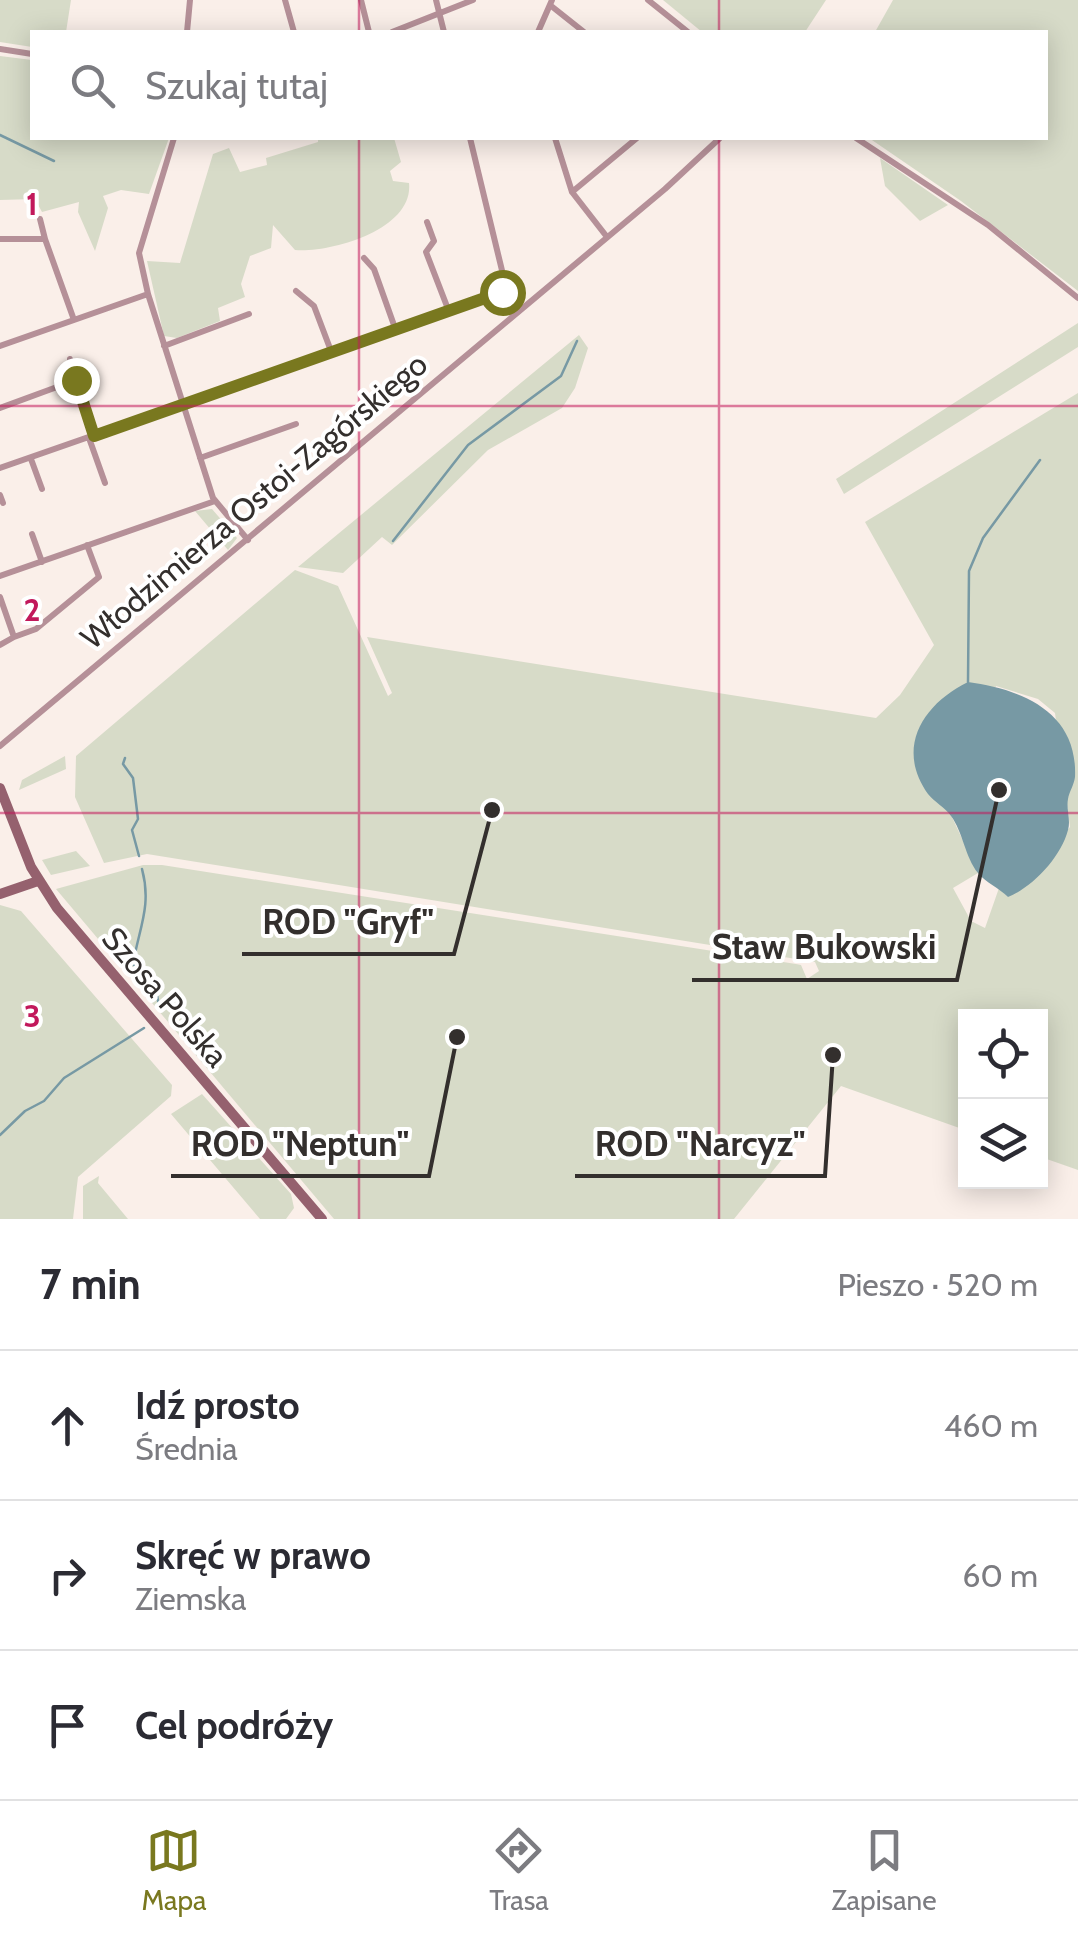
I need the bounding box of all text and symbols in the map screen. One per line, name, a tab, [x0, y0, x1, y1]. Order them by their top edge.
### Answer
search box	[30, 30, 1048, 140]
icon: search	[65, 58, 120, 113]
text: Szukaj tutaj	[145, 62, 328, 109]
text: 1	[26, 184, 38, 223]
route start	[480, 270, 526, 316]
street label: Włodzimierza Ostoi-Zagórskiego	[73, 344, 435, 657]
route end	[54, 358, 100, 404]
text: 2	[24, 590, 40, 629]
callout: ROD "Gryf"	[242, 889, 454, 954]
text: ROD "Gryf"	[262, 900, 434, 943]
callout: Staw Bukowski	[692, 915, 957, 980]
street label: Szosa Polska	[94, 919, 237, 1075]
text: Staw Bukowski	[712, 925, 936, 968]
text: 3	[23, 996, 41, 1035]
map controls	[958, 1009, 1048, 1189]
button: locate	[958, 1009, 1048, 1099]
button: layers	[958, 1099, 1048, 1189]
callout: ROD "Neptun"	[171, 1111, 429, 1176]
callout: ROD "Narcyz"	[575, 1111, 825, 1176]
text: ROD "Neptun"	[191, 1122, 409, 1165]
text: ROD "Narcyz"	[595, 1122, 805, 1165]
text: 7 min	[40, 1258, 141, 1310]
text: Pieszo · 520 m	[837, 1265, 1038, 1304]
text: Idź prosto	[135, 1382, 300, 1429]
icon: ahead	[40, 1398, 95, 1453]
text: 460 m	[944, 1406, 1038, 1445]
text: Średnia	[135, 1429, 238, 1468]
text: Skręć w prawo	[135, 1532, 371, 1579]
icon: right	[40, 1548, 95, 1603]
text: 60 m	[962, 1556, 1038, 1595]
text: Ziemska	[135, 1579, 246, 1618]
icon: arrive	[40, 1698, 95, 1753]
text: Cel podróży	[135, 1702, 333, 1749]
tab: Mapa	[141, 1823, 206, 1917]
tab: Trasa	[489, 1823, 549, 1917]
tab: Zapisane	[832, 1823, 937, 1917]

